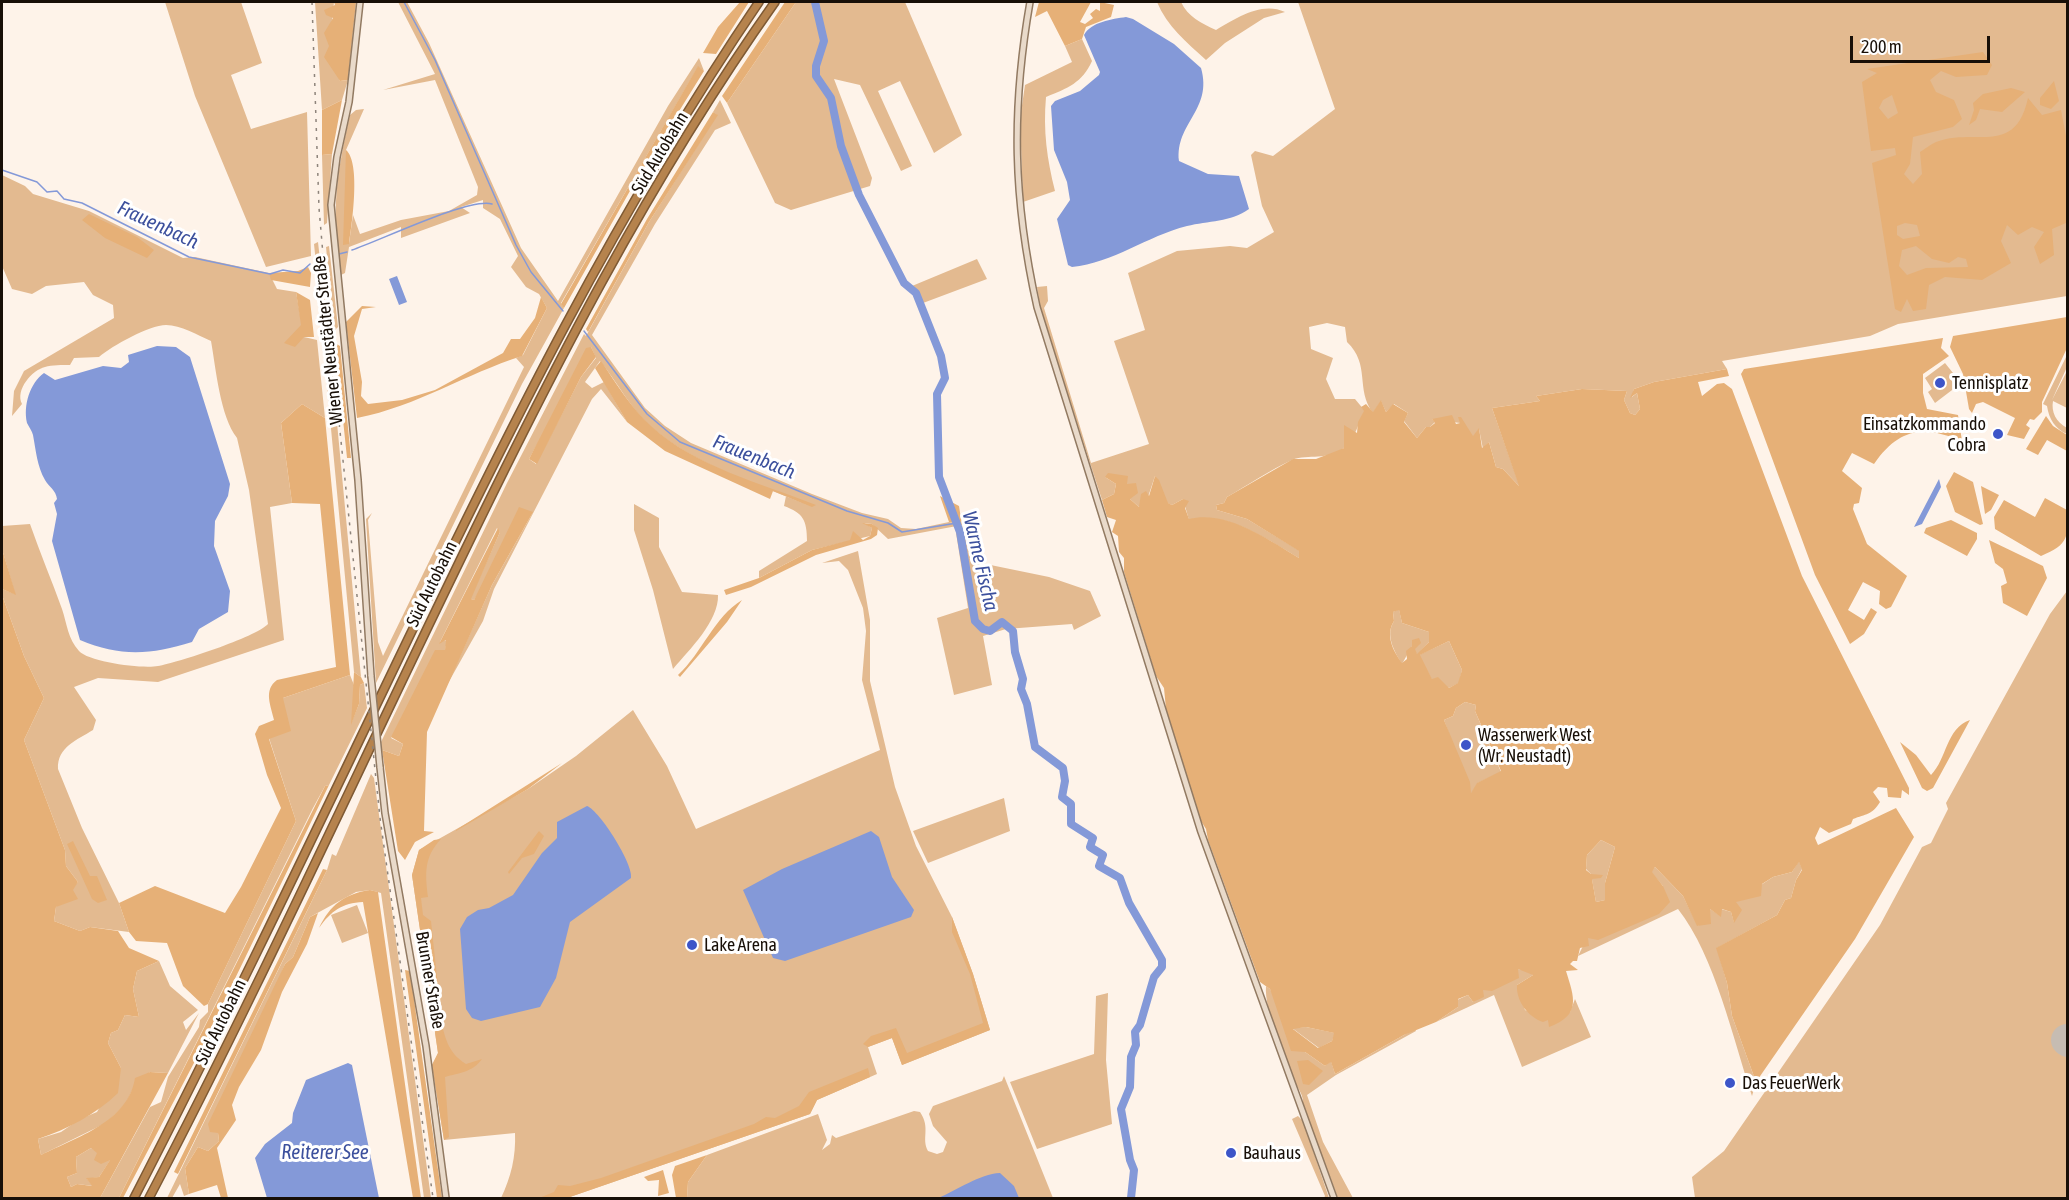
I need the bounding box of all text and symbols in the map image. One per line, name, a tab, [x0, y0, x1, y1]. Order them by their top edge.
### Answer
scale bar	[1853, 24, 1992, 62]
text: 200 m	[1861, 36, 1902, 57]
street label: Süd Autobahn	[627, 108, 693, 198]
water label: Frauenbach	[114, 196, 202, 254]
street label: Wiener Neustädter Straße	[308, 255, 348, 425]
place label: Tennisplatz	[1952, 372, 2028, 394]
marker: Tennisplatz	[1933, 376, 1947, 390]
place label: Einsatzkommando Cobra	[1863, 413, 1986, 456]
marker: Einsatzkommando Cobra	[1991, 427, 2005, 441]
water label: Frauenbach	[709, 430, 799, 484]
water label: Warme Fischa	[957, 509, 1003, 613]
street label: Süd Autobahn	[402, 538, 462, 630]
place label: Wasserwerk West (Wr. Neustadt)	[1478, 724, 1592, 766]
marker: Wasserwerk West (Wr. Neustadt)	[1459, 738, 1473, 752]
street label: Brunner Straße	[411, 930, 449, 1030]
place label: Lake Arena	[704, 934, 777, 956]
marker: Lake Arena	[685, 938, 699, 952]
street label: Süd Autobahn	[191, 976, 251, 1068]
place label: Das FeuerWerk	[1742, 1072, 1840, 1094]
marker: Das FeuerWerk	[1723, 1076, 1737, 1090]
water label: Reiterer See	[281, 1141, 369, 1165]
place label: Bauhaus	[1243, 1142, 1301, 1164]
marker: Bauhaus	[1224, 1146, 1238, 1160]

